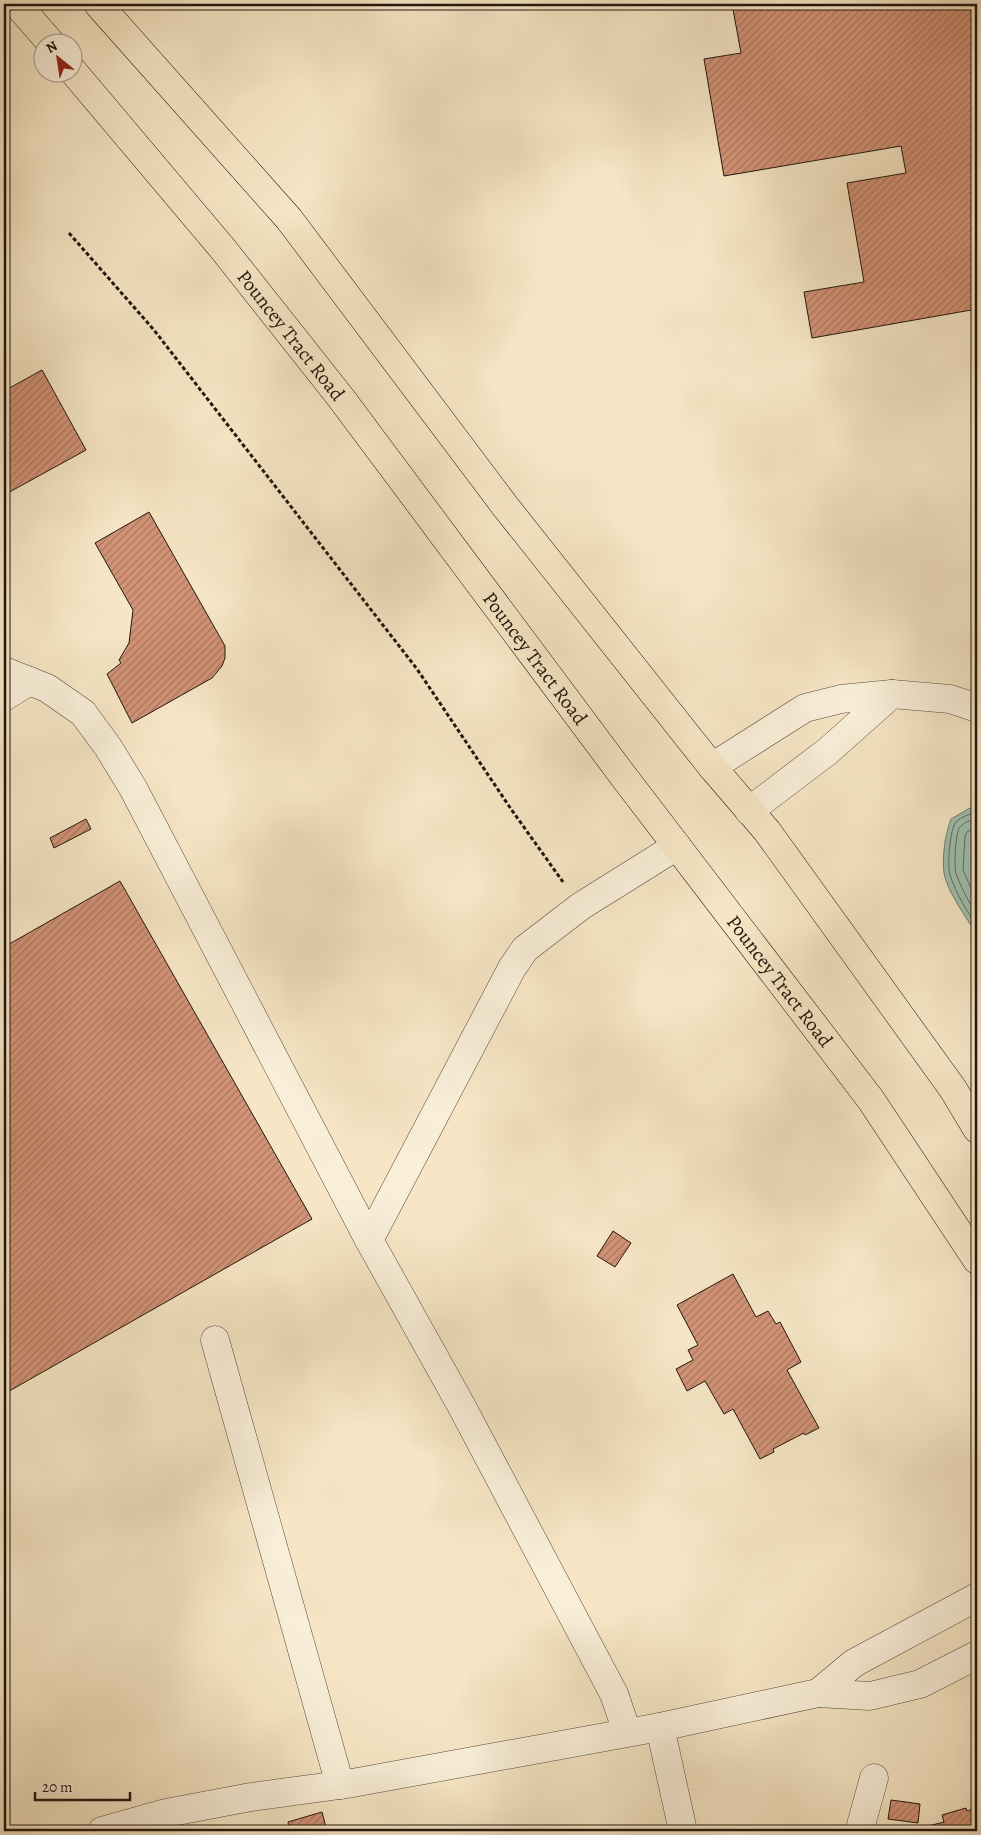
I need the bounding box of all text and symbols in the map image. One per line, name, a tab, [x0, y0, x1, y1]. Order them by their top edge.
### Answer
north arrow	[32, 32, 82, 82]
text: N	[43, 36, 61, 58]
street label: Pouncey Tract Road	[231, 264, 352, 406]
street label: Pouncey Tract Road	[477, 586, 594, 731]
street label: Pouncey Tract Road	[721, 909, 839, 1053]
scale bar	[35, 1770, 130, 1802]
text: 20 m	[42, 1777, 73, 1797]

